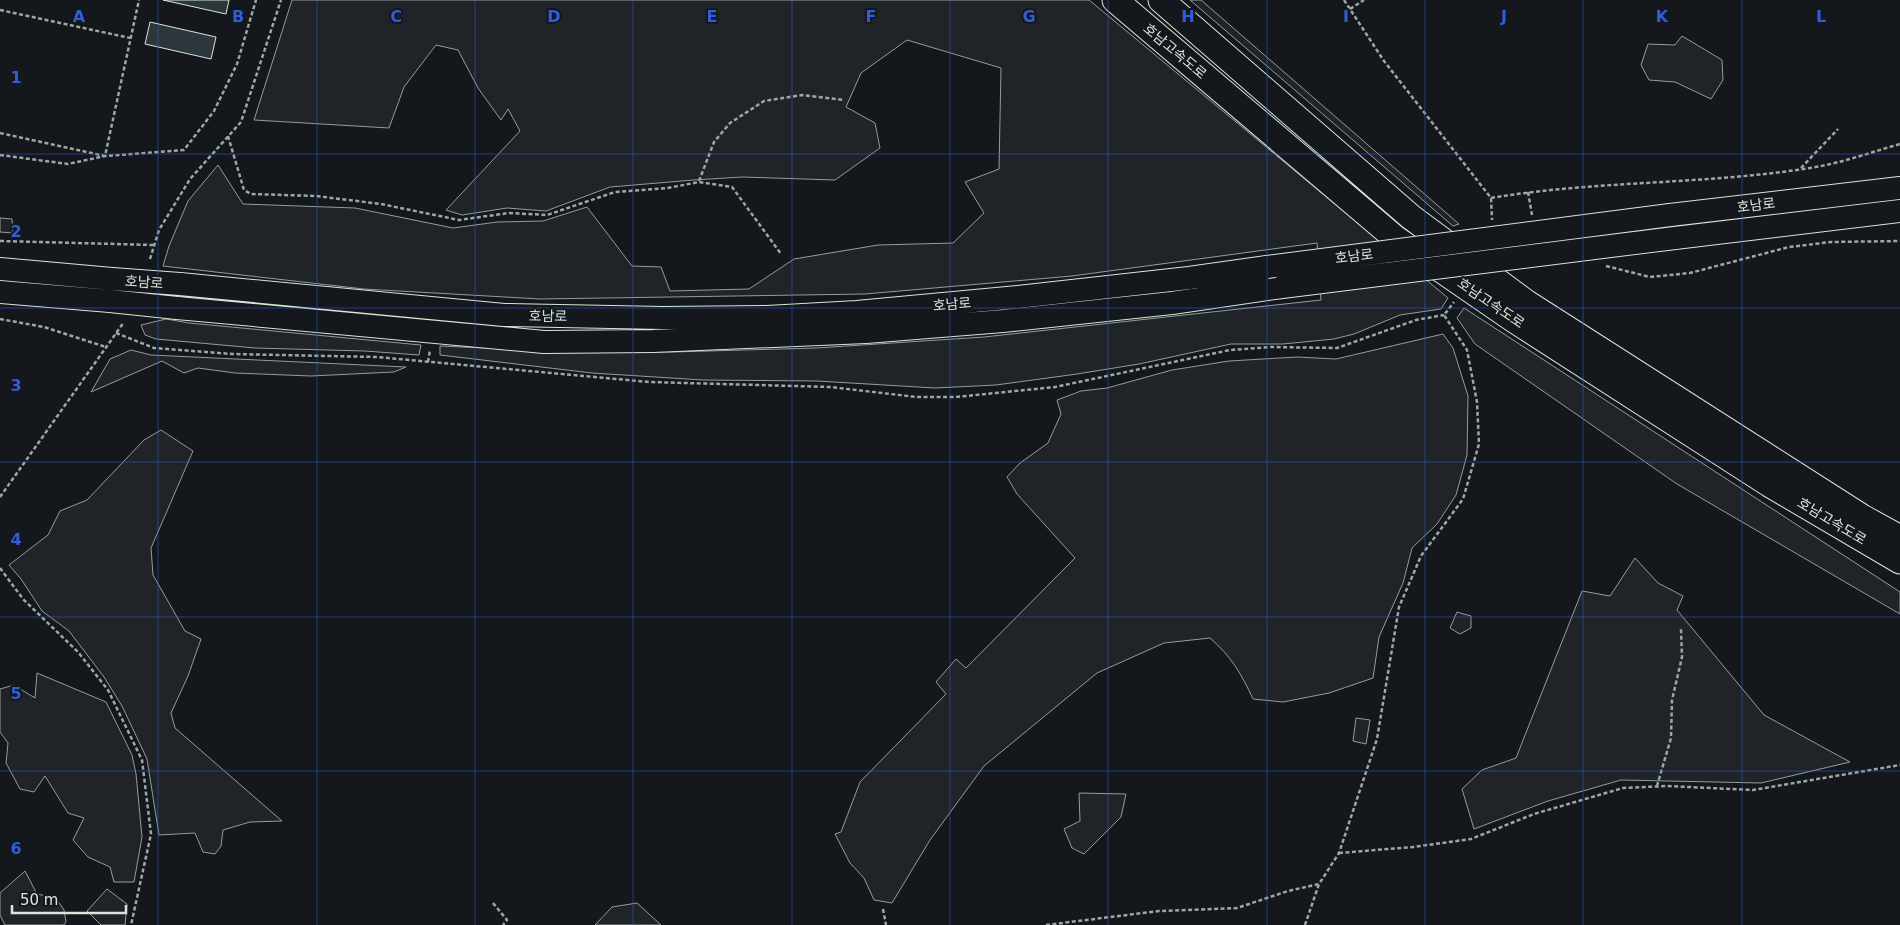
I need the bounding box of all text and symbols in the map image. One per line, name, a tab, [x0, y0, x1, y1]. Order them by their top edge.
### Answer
text: A	[73, 7, 86, 26]
text: B	[232, 7, 244, 26]
text: C	[390, 7, 402, 26]
text: D	[547, 7, 561, 26]
text: E	[707, 7, 717, 26]
text: F	[866, 7, 876, 26]
text: G	[1022, 7, 1036, 26]
text: H	[1181, 7, 1195, 26]
text: I	[1343, 7, 1349, 26]
text: J	[1500, 7, 1507, 26]
text: K	[1656, 7, 1669, 26]
text: L	[1816, 7, 1826, 26]
street label: 호남고속도로	[1140, 20, 1210, 82]
text: 1	[10, 68, 22, 87]
street label: 호남로	[1736, 195, 1776, 215]
text: 2	[10, 222, 22, 241]
street label: 호남로	[1334, 246, 1374, 266]
street label: 호남로	[124, 273, 164, 291]
street label: 호남고속도로	[1454, 275, 1528, 331]
street label: 호남로	[932, 294, 972, 314]
street label: 호남로	[529, 308, 568, 324]
text: 3	[10, 376, 22, 395]
street label: 호남고속도로	[1795, 494, 1869, 548]
text: 4	[10, 530, 22, 549]
text: 5	[10, 684, 22, 703]
text: 6	[10, 839, 22, 858]
scale bar	[12, 882, 126, 914]
text: 50 m	[20, 891, 58, 909]

